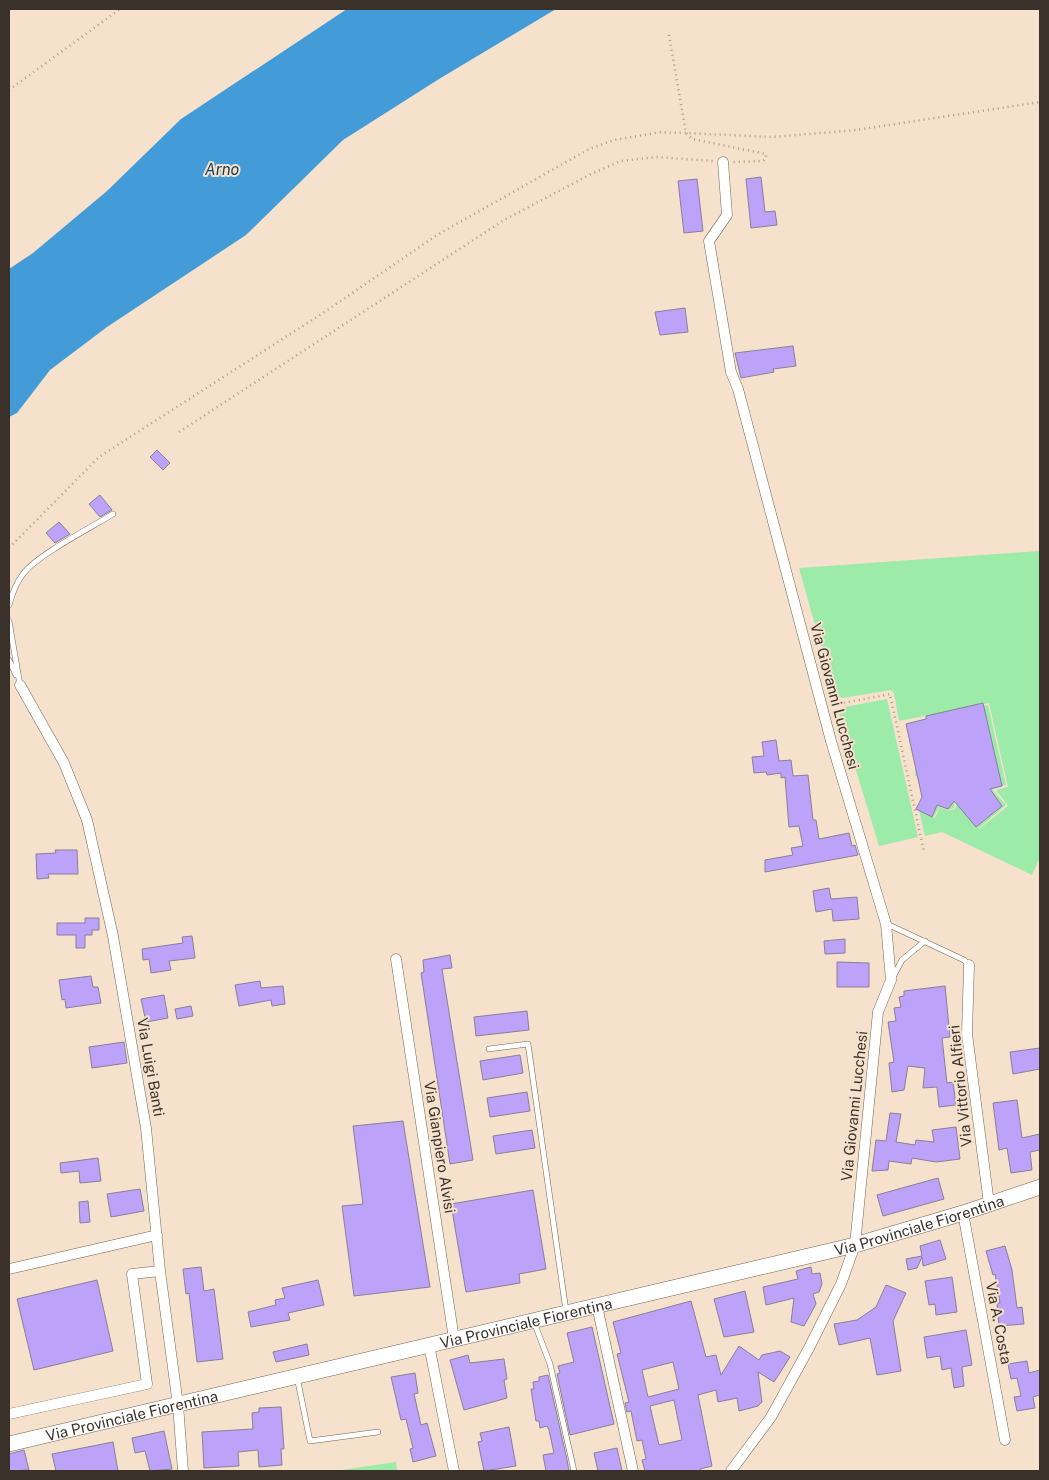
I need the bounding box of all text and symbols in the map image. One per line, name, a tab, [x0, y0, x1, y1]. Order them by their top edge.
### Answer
water label: Arno	[205, 160, 240, 179]
street label: Via Giovanni Lucchesi	[807, 621, 863, 771]
street label: Via Luigi Banti	[134, 1016, 168, 1118]
street label: Via Vittorio Alfieri	[945, 1024, 975, 1148]
street label: Via Giovanni Lucchesi	[838, 1030, 870, 1182]
street label: Via Gianpiero Alvisi	[421, 1080, 459, 1214]
street label: Via Provinciale Fiorentina	[832, 1191, 1006, 1258]
street label: Via A. Costa	[983, 1280, 1015, 1366]
street label: Via Provinciale Fiorentina	[438, 1294, 614, 1351]
street label: Via Provinciale Fiorentina	[44, 1387, 219, 1444]

